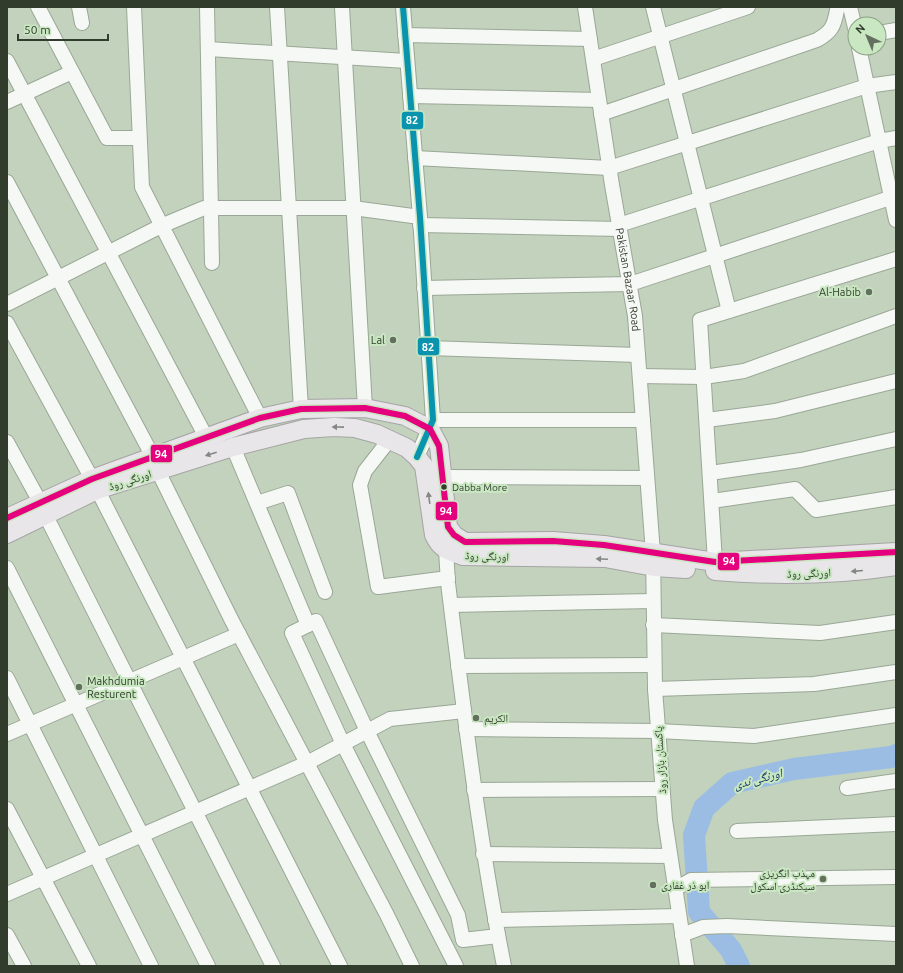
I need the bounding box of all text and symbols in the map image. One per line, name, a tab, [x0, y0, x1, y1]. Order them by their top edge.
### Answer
scale bar	[18, 16, 108, 42]
north arrow	[847, 16, 887, 56]
text: N	[853, 22, 867, 36]
text: 50 m	[24, 23, 51, 36]
line badge: 82	[401, 111, 424, 130]
text: 82	[406, 114, 418, 126]
street label: Pakistan Bazaar Road	[614, 227, 642, 332]
place label: Al-Habib	[819, 286, 861, 298]
marker: Al-Habib	[864, 287, 874, 297]
place label: Lal	[371, 334, 385, 346]
marker: Lal	[388, 335, 398, 345]
line badge: 82	[417, 337, 440, 356]
text: 82	[422, 341, 434, 353]
one-way arrow	[331, 424, 344, 430]
line badge: 94	[150, 444, 173, 463]
text: 94	[155, 448, 167, 460]
one-way arrow	[205, 451, 217, 457]
street label: اورنگی روڈ	[107, 467, 153, 493]
marker: Dabba More	[439, 482, 449, 492]
place label: Dabba More	[452, 482, 507, 493]
one-way arrow	[426, 492, 432, 504]
line badge: 94	[435, 501, 458, 521]
text: 94	[440, 505, 452, 517]
street label: اورنگی روڈ	[465, 549, 509, 564]
line badge: 94	[717, 552, 740, 571]
one-way arrow	[595, 555, 608, 562]
text: 94	[723, 555, 735, 567]
street label: اورنگی روڈ	[787, 566, 831, 581]
one-way arrow	[851, 568, 863, 575]
place label: Makhdumia Resturent	[87, 675, 145, 700]
marker: Makhdumia Resturent	[74, 682, 84, 692]
place label: الکریم	[484, 712, 508, 726]
marker: الکریم	[471, 713, 481, 723]
street label: پاکستان بازار روڈ	[652, 726, 669, 794]
water label: اورنگی ندی	[732, 766, 785, 793]
place label: مہذب انگریزی سیکنڈری اسکول	[750, 867, 815, 893]
marker: مہذب انگریزی سیکنڈری اسکول	[818, 874, 828, 884]
place label: ابو ذر غفاری	[661, 879, 709, 892]
marker: ابو ذر غفاری	[648, 880, 658, 890]

